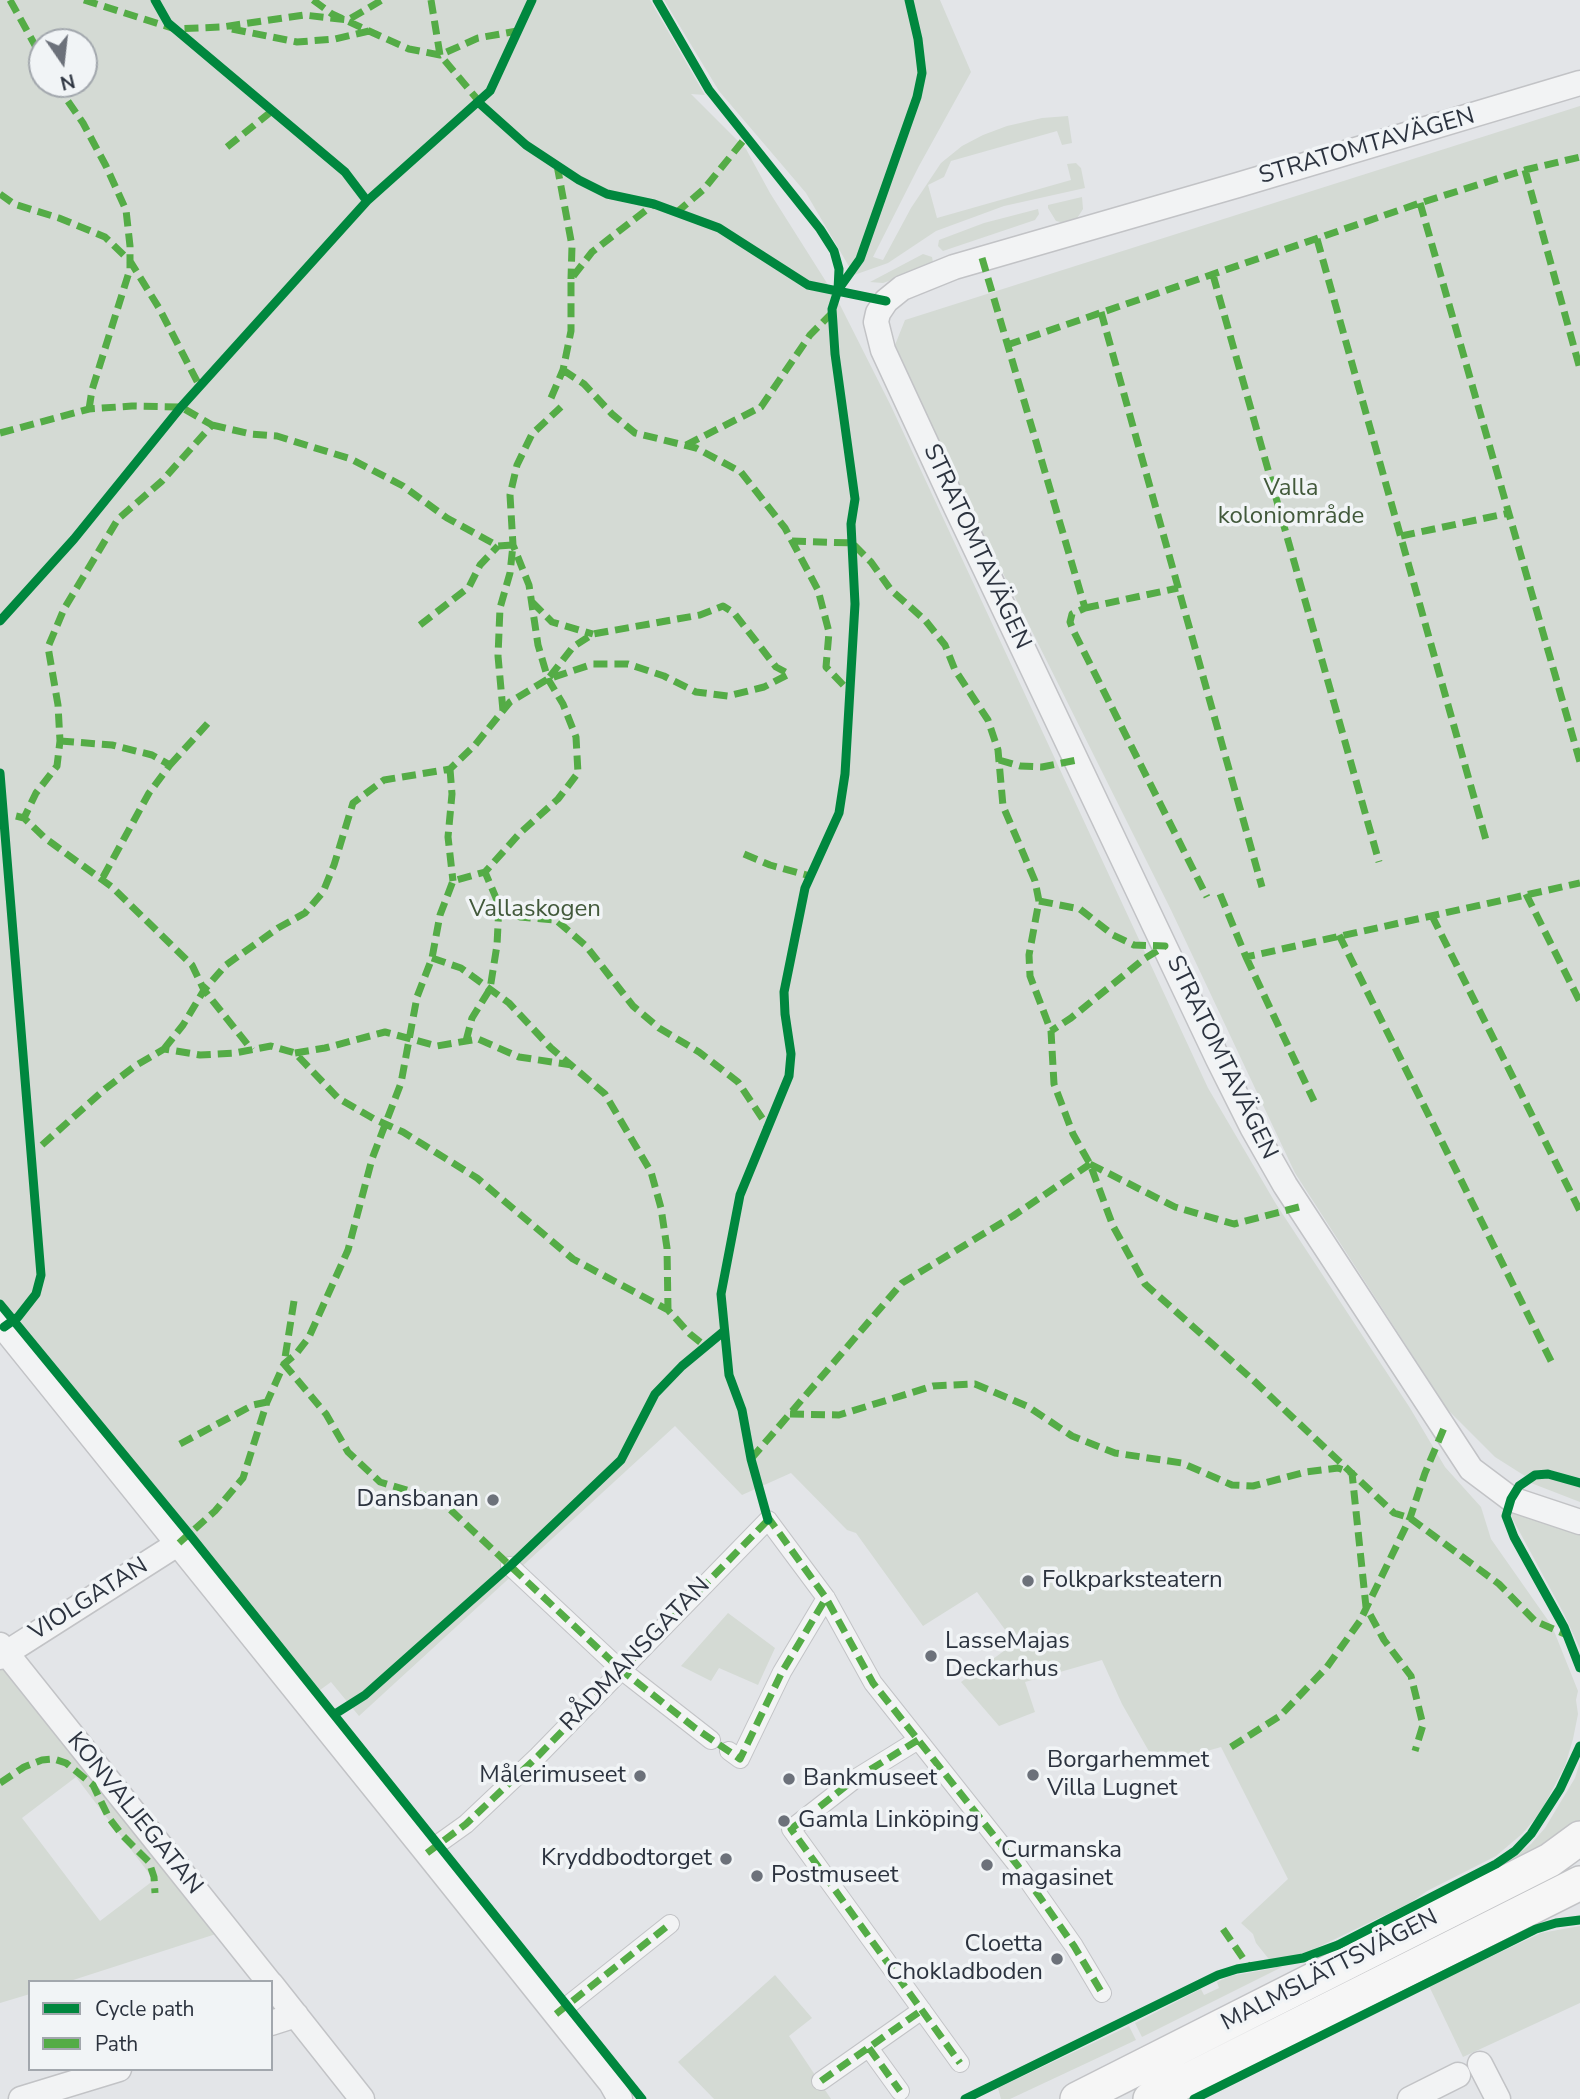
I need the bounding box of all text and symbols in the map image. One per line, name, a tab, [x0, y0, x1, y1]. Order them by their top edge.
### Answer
north arrow	[28, 28, 98, 98]
text: N	[58, 67, 78, 96]
street label: STRATOMTAVÄGEN	[1256, 102, 1478, 192]
street label: STRATOMTAVÄGEN	[916, 440, 1036, 654]
park label: Valla koloniområde	[1218, 475, 1364, 531]
park label: Vallaskogen	[469, 896, 601, 924]
street label: STRATOMTAVÄGEN	[1159, 951, 1283, 1165]
place label: Dansbanan	[357, 1486, 479, 1514]
marker: Dansbanan	[485, 1492, 501, 1508]
street label: VIOLGATAN	[24, 1552, 154, 1648]
place label: Folkparksteatern	[1042, 1567, 1223, 1595]
street label: RÅDMANSGATAN	[555, 1572, 717, 1738]
marker: Folkparksteatern	[1020, 1573, 1036, 1589]
place label: LasseMajas Deckarhus	[945, 1628, 1070, 1684]
marker: LasseMajas Deckarhus	[923, 1648, 939, 1664]
street label: KONVALJEGATAN	[60, 1727, 208, 1901]
place label: Borgarhemmet Villa Lugnet	[1047, 1747, 1209, 1803]
place label: Målerimuseet	[479, 1762, 626, 1790]
place label: Bankmuseet	[803, 1765, 937, 1793]
marker: Borgarhemmet Villa Lugnet	[1025, 1767, 1041, 1783]
marker: Målerimuseet	[632, 1768, 648, 1784]
marker: Bankmuseet	[781, 1771, 797, 1787]
place label: Gamla Linköping	[798, 1807, 979, 1835]
marker: Gamla Linköping	[776, 1813, 792, 1829]
place label: Curmanska magasinet	[1001, 1837, 1122, 1893]
place label: Kryddbodtorget	[541, 1845, 712, 1873]
marker: Kryddbodtorget	[718, 1851, 734, 1867]
marker: Curmanska magasinet	[979, 1857, 995, 1873]
place label: Postmuseet	[771, 1862, 898, 1890]
marker: Postmuseet	[749, 1868, 765, 1884]
street label: MALMSLÄTTSVÄGEN	[1217, 1904, 1443, 2038]
place label: Cloetta Chokladboden	[886, 1931, 1043, 1987]
marker: Cloetta Chokladboden	[1049, 1951, 1065, 1967]
legend	[28, 1980, 273, 2071]
text: Cycle path	[95, 1995, 194, 2023]
text: Path	[95, 2030, 138, 2058]

